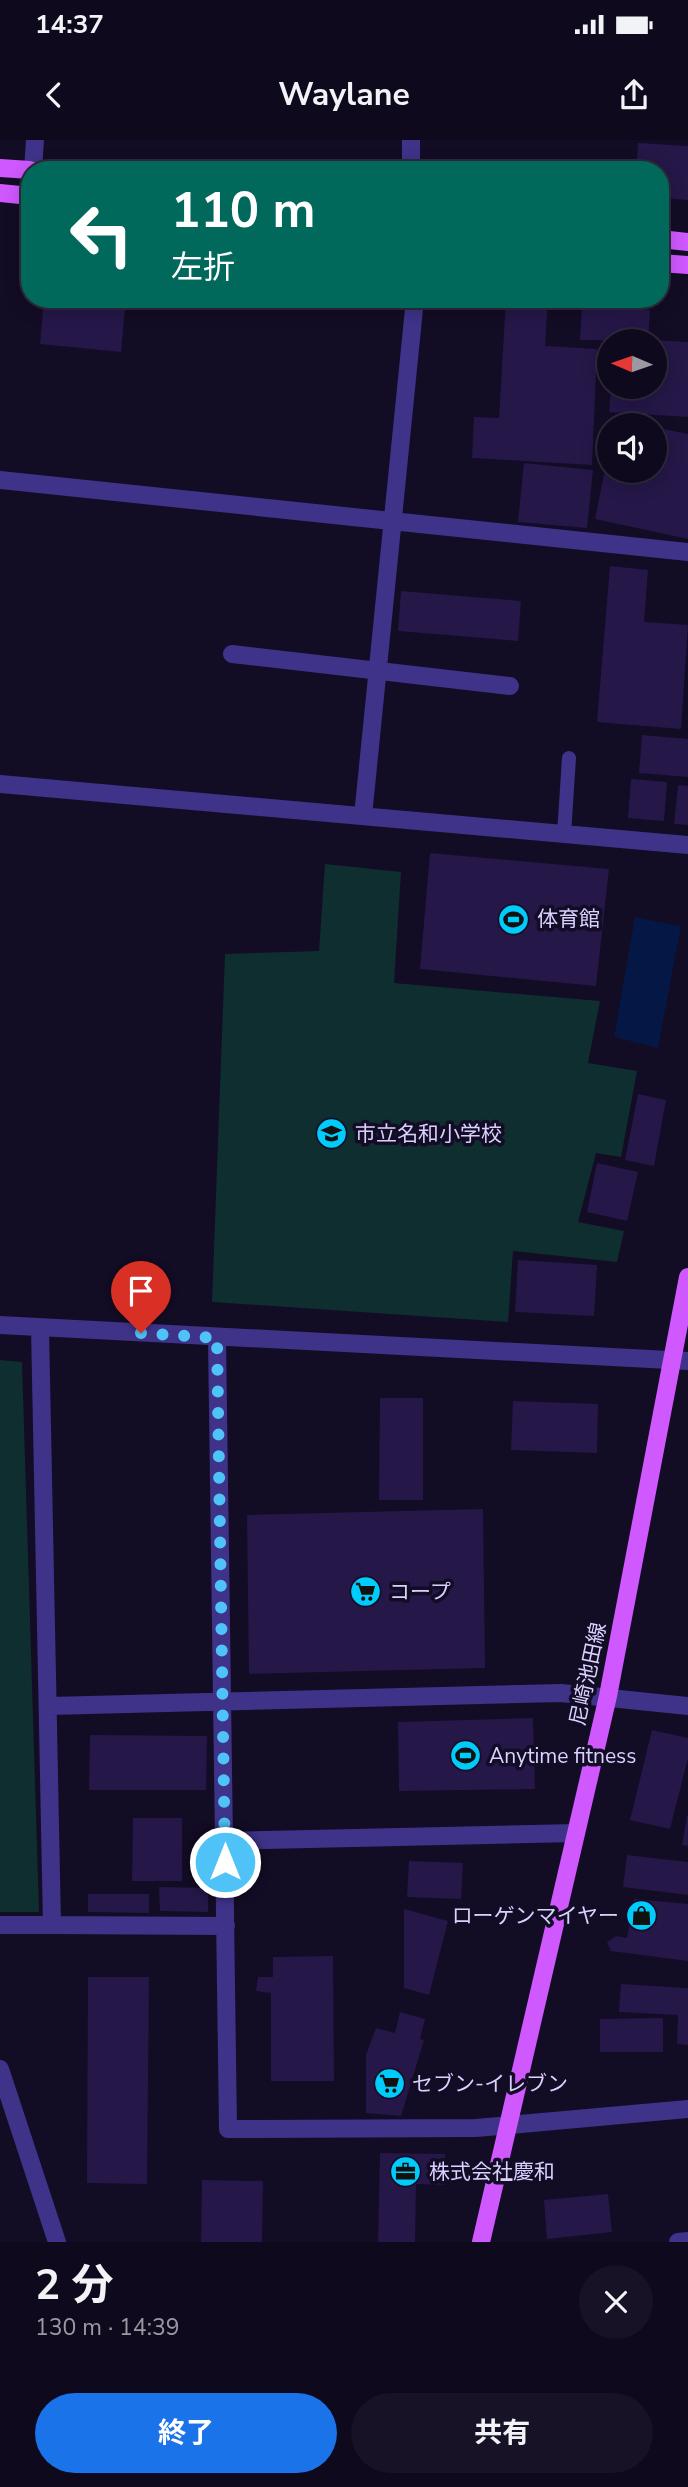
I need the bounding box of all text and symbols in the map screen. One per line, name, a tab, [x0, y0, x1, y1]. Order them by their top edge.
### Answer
text: 14:37	[35, 7, 104, 42]
text: Waylane	[278, 73, 410, 116]
icon: back	[35, 76, 73, 114]
icon: share	[615, 76, 653, 114]
text: 110 m	[171, 177, 315, 244]
icon: left	[56, 189, 147, 280]
text: 左折	[171, 246, 235, 289]
north arrow	[597, 329, 667, 399]
map controls	[597, 329, 667, 483]
button: sound	[597, 413, 667, 483]
sports icon: 体育館	[497, 902, 531, 936]
place label: 体育館	[537, 905, 600, 933]
school or university icon: 市立名和小学校	[315, 1117, 349, 1151]
place label: 市立名和小学校	[355, 1120, 502, 1148]
pin	[111, 1261, 171, 1333]
icon: arrive	[122, 1272, 160, 1310]
supermarket icon: コープ	[349, 1575, 383, 1609]
place label: コープ	[389, 1578, 451, 1606]
street label: 尼崎池田線	[563, 1620, 613, 1728]
sports icon: Anytime fitness	[449, 1739, 483, 1773]
place label: Anytime fitness	[489, 1742, 636, 1770]
position arrow	[188, 1825, 262, 1899]
shop icon: ローゲンマイヤー	[625, 1899, 659, 1933]
place label: ローゲンマイヤー	[452, 1902, 619, 1930]
supermarket icon: セブン-イレブン	[372, 2067, 406, 2101]
place label: セブン-イレブン	[412, 2070, 568, 2098]
office icon: 株式会社慶和	[389, 2155, 423, 2189]
place label: 株式会社慶和	[429, 2158, 555, 2186]
text: 2 分	[35, 2257, 114, 2314]
button: close	[579, 2265, 653, 2339]
text: 130 m · 14:39	[35, 2312, 180, 2343]
button: 終了	[35, 2393, 337, 2473]
button: 共有	[351, 2393, 653, 2473]

